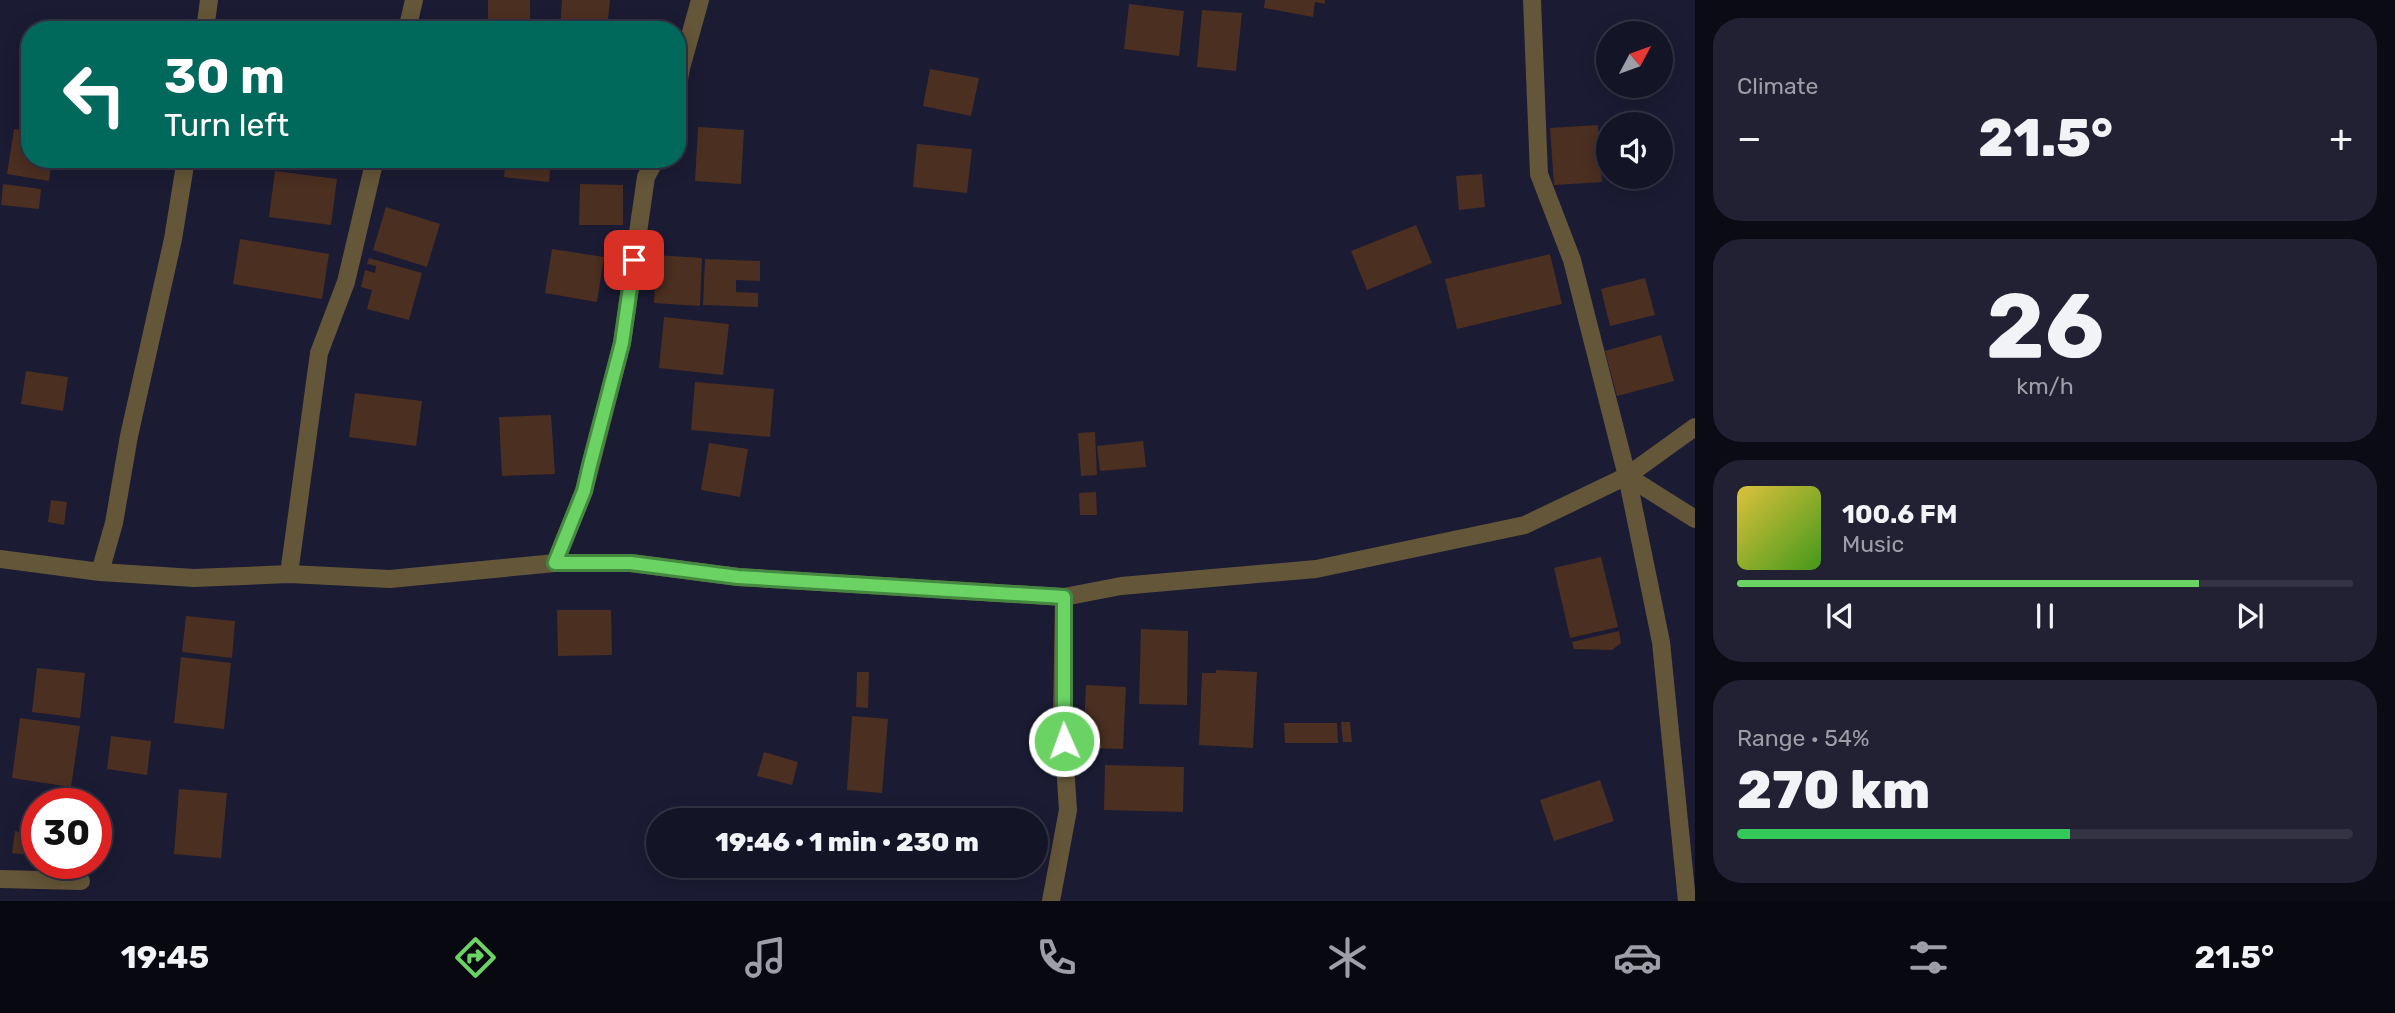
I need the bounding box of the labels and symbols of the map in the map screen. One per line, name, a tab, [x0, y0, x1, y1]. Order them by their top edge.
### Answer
north arrow	[1596, 21, 1673, 98]
pin	[604, 230, 664, 290]
position arrow	[1027, 704, 1101, 778]
speed limit sign: 30	[21, 788, 112, 879]

